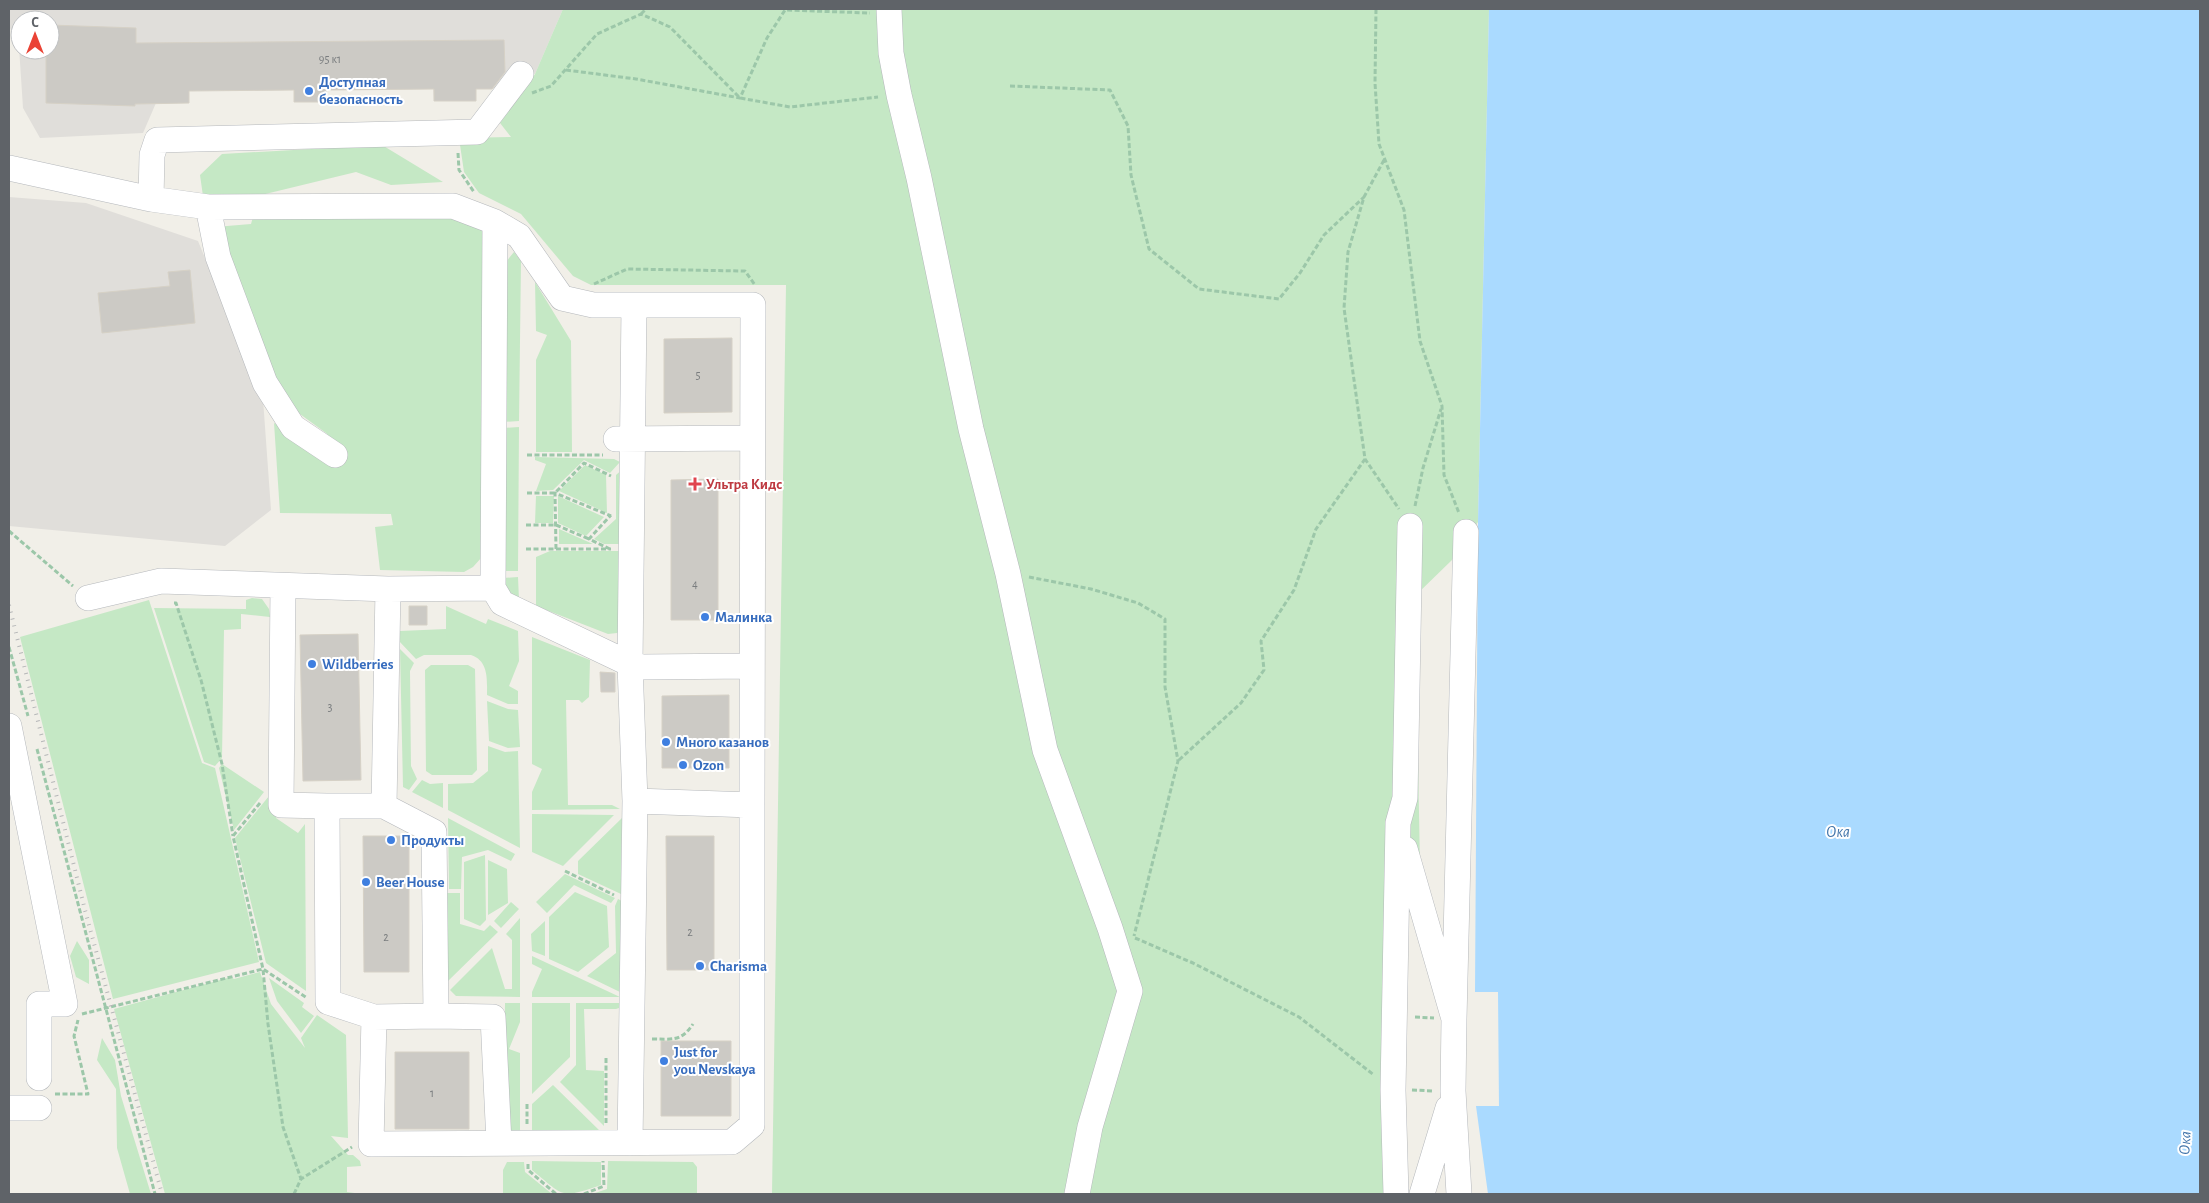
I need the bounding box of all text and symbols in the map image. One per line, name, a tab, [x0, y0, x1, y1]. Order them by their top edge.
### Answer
north arrow	[10, 10, 60, 60]
text: С	[31, 16, 39, 30]
house number: 95 к1	[319, 53, 341, 65]
place label: Доступная безопасность	[319, 75, 403, 107]
marker: Доступная безопасность	[303, 85, 315, 97]
house number: 5	[695, 369, 701, 381]
marker: Ультра Кидс	[688, 477, 702, 491]
place label: Ультра Кидс	[706, 477, 782, 492]
house number: 4	[692, 578, 698, 590]
place label: Малинка	[715, 610, 772, 625]
marker: Малинка	[699, 611, 711, 623]
place label: Wildberries	[322, 657, 394, 672]
marker: Wildberries	[306, 658, 318, 670]
house number: 3	[328, 701, 333, 713]
place label: Много казанов	[676, 735, 769, 750]
marker: Много казанов	[660, 736, 672, 748]
place label: Ozon	[693, 758, 724, 773]
marker: Ozon	[677, 759, 689, 771]
water label: Ока	[1826, 824, 1850, 840]
place label: Продукты	[401, 833, 464, 848]
marker: Продукты	[385, 834, 397, 846]
place label: Beer House	[376, 875, 444, 890]
marker: Beer House	[360, 876, 372, 888]
house number: 2	[687, 926, 693, 938]
house number: 2	[383, 931, 389, 943]
place label: Charisma	[710, 959, 767, 974]
marker: Charisma	[694, 960, 706, 972]
place label: Just for you Nevskaya	[673, 1045, 756, 1077]
marker: Just for you Nevskaya	[658, 1055, 670, 1067]
house number: 1	[430, 1087, 434, 1099]
water label: Ока	[2176, 1131, 2194, 1155]

